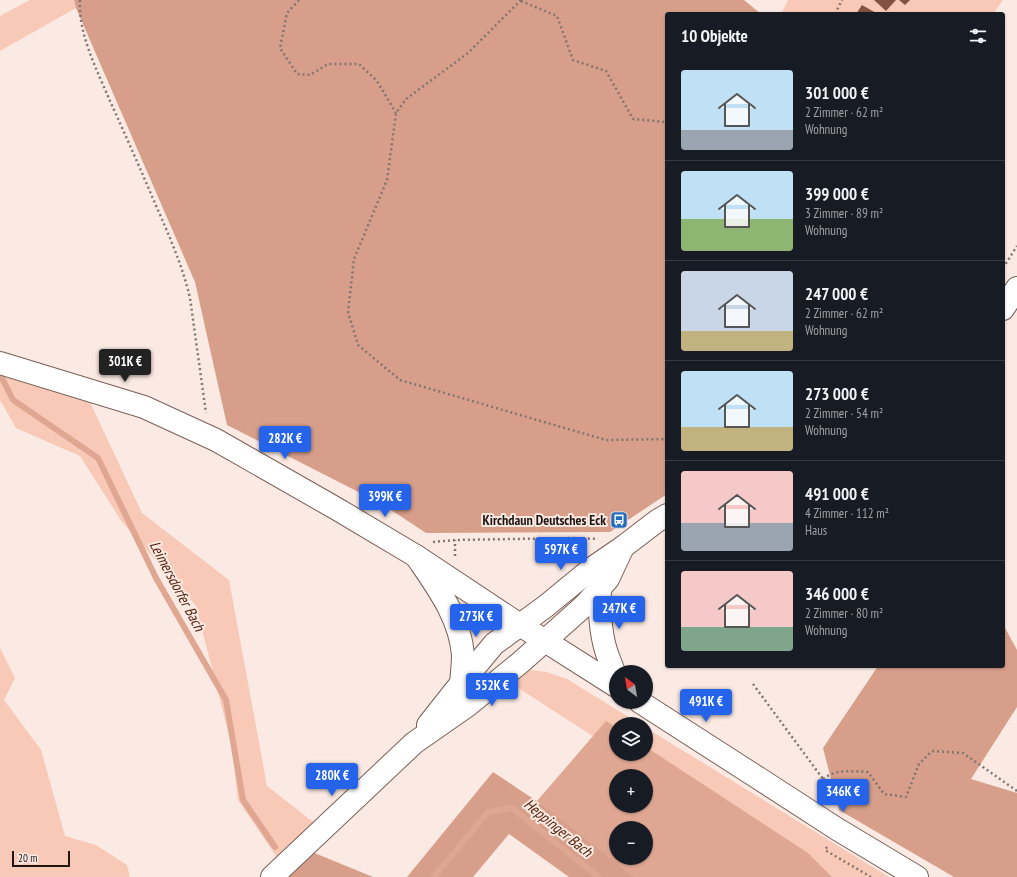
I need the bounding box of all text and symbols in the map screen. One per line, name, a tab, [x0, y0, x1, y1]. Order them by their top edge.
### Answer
text: 10 Objekte	[681, 25, 748, 47]
icon: filters	[967, 25, 989, 47]
text: 301 000 €	[805, 82, 869, 104]
icon: home	[713, 86, 761, 134]
text: 2 Zimmer · 62 m²	[805, 104, 883, 121]
text: Wohnung	[805, 121, 847, 138]
text: 399 000 €	[805, 183, 869, 205]
icon: home	[713, 187, 761, 235]
text: 3 Zimmer · 89 m²	[805, 205, 883, 222]
text: Wohnung	[805, 222, 847, 239]
text: 247 000 €	[805, 283, 868, 305]
icon: home	[713, 287, 761, 335]
text: 2 Zimmer · 62 m²	[805, 305, 883, 322]
text: Wohnung	[805, 322, 847, 339]
pin: 301K €	[92, 349, 158, 383]
text: 301K €	[108, 353, 142, 370]
text: 273 000 €	[805, 383, 869, 405]
icon: home	[713, 387, 761, 435]
text: 2 Zimmer · 54 m²	[805, 405, 883, 422]
text: Wohnung	[805, 422, 847, 439]
pin: 282K €	[252, 426, 318, 460]
text: 282K €	[268, 430, 302, 447]
text: 491 000 €	[805, 483, 869, 505]
pin: 399K €	[352, 484, 418, 518]
icon: home	[713, 487, 761, 535]
text: 399K €	[368, 488, 402, 505]
text: 4 Zimmer · 112 m²	[805, 505, 889, 522]
bus stop icon: Kirchdaun Deutsches Eck	[609, 510, 629, 530]
place label: Kirchdaun Deutsches Eck	[483, 511, 606, 529]
text: Haus	[805, 522, 827, 539]
water label: Leimersdorfer Bach	[146, 537, 210, 635]
pin: 597K €	[528, 537, 594, 571]
text: 597K €	[544, 541, 578, 558]
text: 346 000 €	[805, 583, 869, 605]
icon: home	[713, 587, 761, 635]
pin: 247K €	[586, 596, 652, 630]
text: 247K €	[602, 600, 636, 617]
pin: 273K €	[443, 604, 509, 638]
text: 2 Zimmer · 80 m²	[805, 605, 883, 622]
text: 273K €	[459, 608, 493, 625]
text: Wohnung	[805, 622, 847, 639]
north arrow	[609, 665, 653, 709]
map controls	[609, 665, 653, 865]
pin: 552K €	[459, 673, 525, 707]
text: 552K €	[475, 677, 509, 694]
pin: 491K €	[673, 689, 739, 723]
text: 491K €	[689, 693, 723, 710]
button: layers	[609, 717, 653, 761]
pin: 280K €	[299, 763, 365, 797]
text: 280K €	[315, 767, 349, 784]
button: +	[609, 769, 653, 813]
pin: 346K €	[810, 779, 876, 813]
text: 346K €	[826, 783, 860, 800]
water label: Heppinger Bach	[520, 794, 597, 862]
button: −	[609, 821, 653, 865]
scale bar	[12, 849, 70, 868]
text: 20 m	[18, 851, 37, 865]

